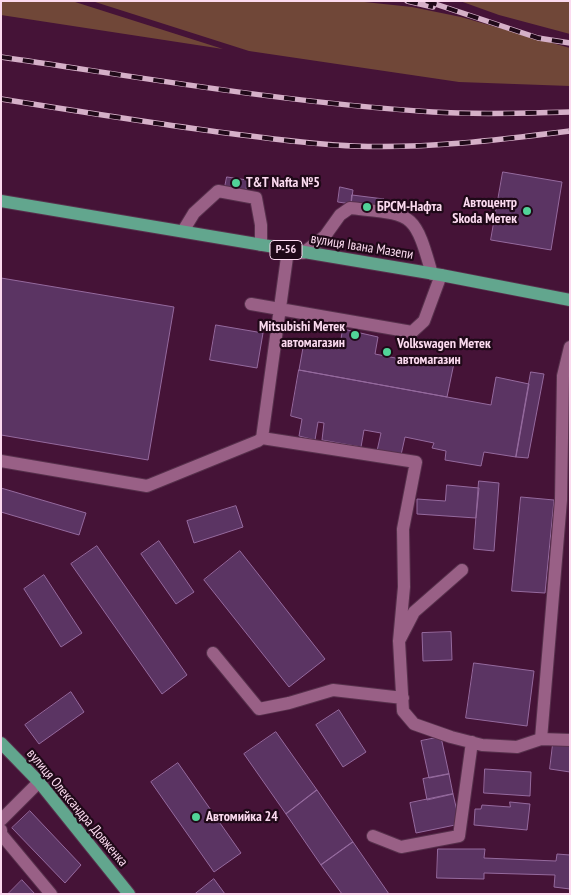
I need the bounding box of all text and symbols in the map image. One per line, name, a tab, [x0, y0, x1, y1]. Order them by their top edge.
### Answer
place label: Т&T Nafta №5	[246, 175, 320, 191]
marker: Т&T Nafta №5	[230, 177, 242, 189]
place label: Автоцентр Skoda Метек	[452, 195, 517, 228]
place label: БРСМ-Нафта	[377, 199, 442, 215]
marker: БРСМ-Нафта	[361, 201, 373, 213]
marker: Автоцентр Skoda Метек	[521, 205, 533, 217]
street label: вулиця Івана Мазепи	[309, 231, 415, 263]
road number: Р-56	[270, 240, 302, 260]
place label: Mitsubishi Метек автомагазин	[259, 319, 345, 352]
marker: Mitsubishi Метек автомагазин	[349, 329, 361, 341]
place label: Volkswagen Метек автомагазин	[397, 336, 491, 368]
marker: Volkswagen Метек автомагазин	[381, 346, 393, 358]
street label: вулиця Олександра Довженка	[23, 746, 131, 870]
place label: Автомийка 24	[206, 809, 278, 825]
marker: Автомийка 24	[190, 811, 202, 823]

